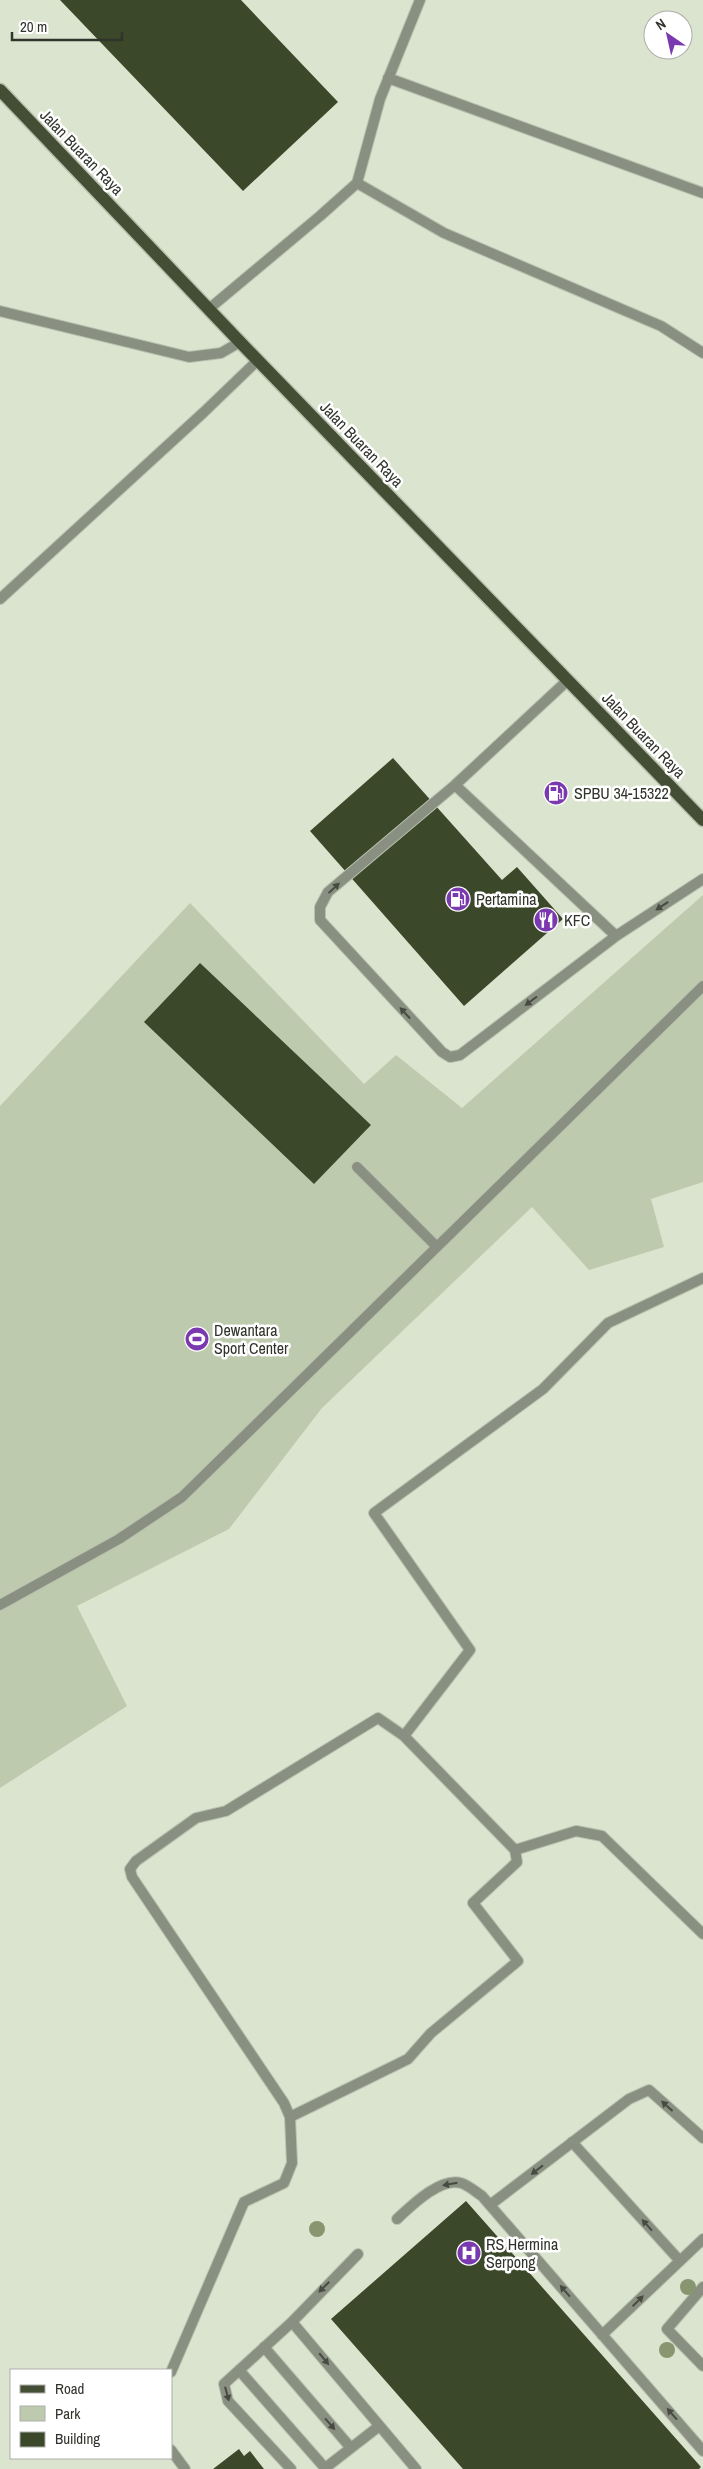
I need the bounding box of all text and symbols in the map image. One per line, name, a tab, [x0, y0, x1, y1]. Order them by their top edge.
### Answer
scale bar	[12, 10, 122, 42]
north arrow	[643, 10, 693, 60]
text: N	[652, 14, 669, 34]
text: 20 m	[20, 16, 47, 37]
street label: Jalan Buaran Raya	[35, 104, 129, 200]
street label: Jalan Buaran Raya	[315, 396, 409, 492]
street label: Jalan Buaran Raya	[597, 687, 691, 783]
fuel station icon: SPBU 34-15322	[543, 780, 569, 806]
place label: SPBU 34-15322	[574, 782, 669, 804]
one-way arrow	[327, 882, 339, 894]
fuel station icon: Pertamina	[445, 886, 471, 912]
place label: Pertamina	[476, 888, 537, 910]
one-way arrow	[656, 901, 669, 911]
restaurant icon: KFC	[533, 907, 559, 933]
place label: KFC	[564, 909, 590, 931]
one-way arrow	[524, 996, 538, 1006]
one-way arrow	[399, 1007, 411, 1019]
place label: Dewantara Sport Center	[214, 1319, 289, 1359]
sports icon: Dewantara Sport Center	[184, 1326, 210, 1352]
one-way arrow	[661, 2100, 673, 2111]
one-way arrow	[530, 2164, 543, 2175]
one-way arrow	[441, 2181, 457, 2189]
one-way arrow	[641, 2219, 653, 2231]
place label: RS Hermina Serpong	[486, 2233, 559, 2273]
hospital icon: RS Hermina Serpong	[456, 2240, 482, 2266]
one-way arrow	[318, 2281, 330, 2293]
one-way arrow	[559, 2286, 571, 2298]
one-way arrow	[631, 2295, 643, 2307]
one-way arrow	[318, 2352, 329, 2365]
legend	[10, 2369, 172, 2459]
text: Road	[55, 2378, 84, 2399]
one-way arrow	[223, 2386, 231, 2401]
text: Park	[55, 2403, 81, 2424]
one-way arrow	[666, 2407, 677, 2420]
one-way arrow	[325, 2417, 336, 2430]
text: Building	[55, 2428, 100, 2449]

